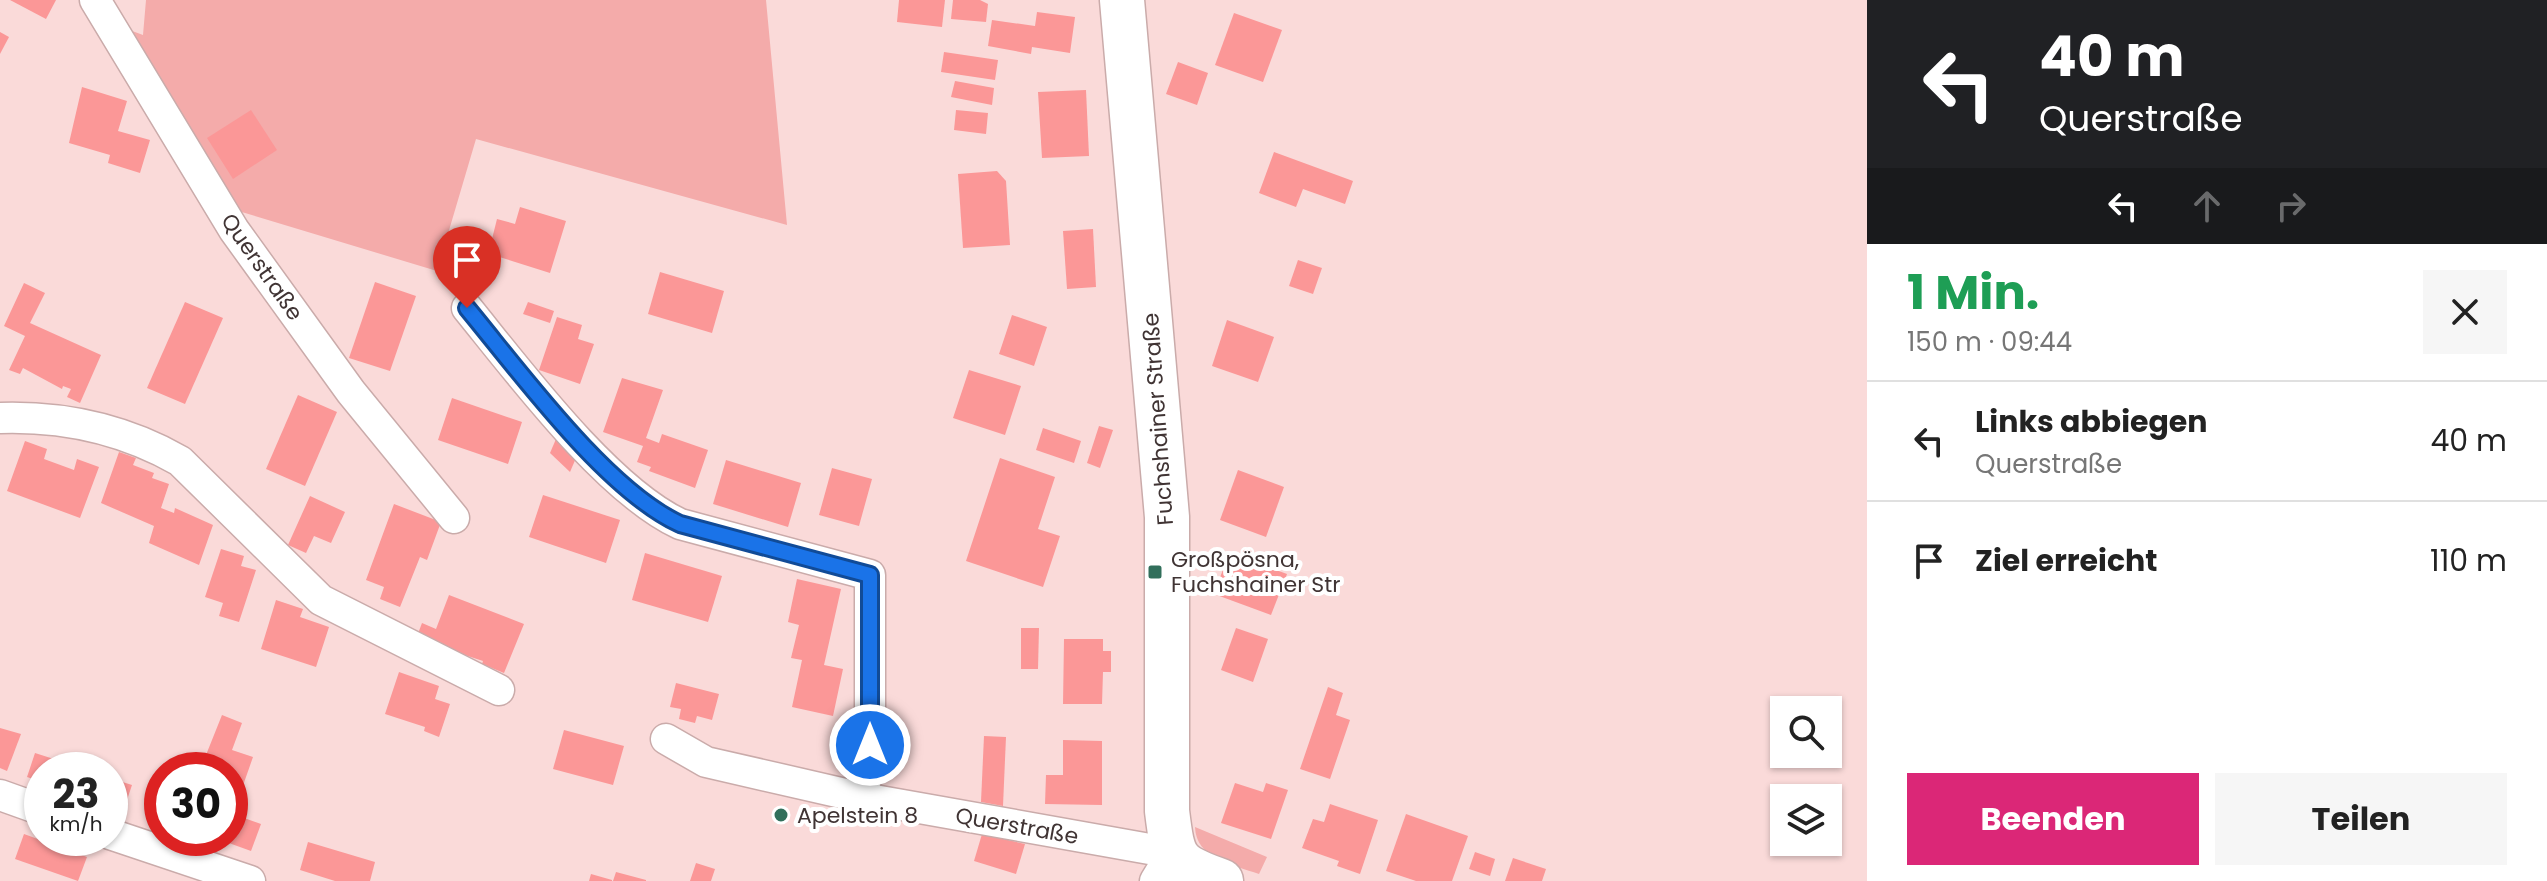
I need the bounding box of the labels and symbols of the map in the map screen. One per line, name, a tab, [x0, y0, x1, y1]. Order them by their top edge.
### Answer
street label: Querstraße	[214, 207, 310, 327]
pin	[433, 226, 501, 308]
street label: Fuchshainer Straße	[1135, 312, 1181, 526]
place label: Großpösna, Fuchshainer Str	[1171, 544, 1340, 600]
marker: Großpösna, Fuchshainer Str	[1146, 563, 1164, 581]
position arrow	[828, 703, 912, 787]
speed limit sign: 30	[144, 752, 248, 856]
place label: Apelstein 8	[797, 800, 918, 831]
street label: Querstraße	[953, 800, 1081, 852]
marker: Apelstein 8	[772, 806, 790, 824]

